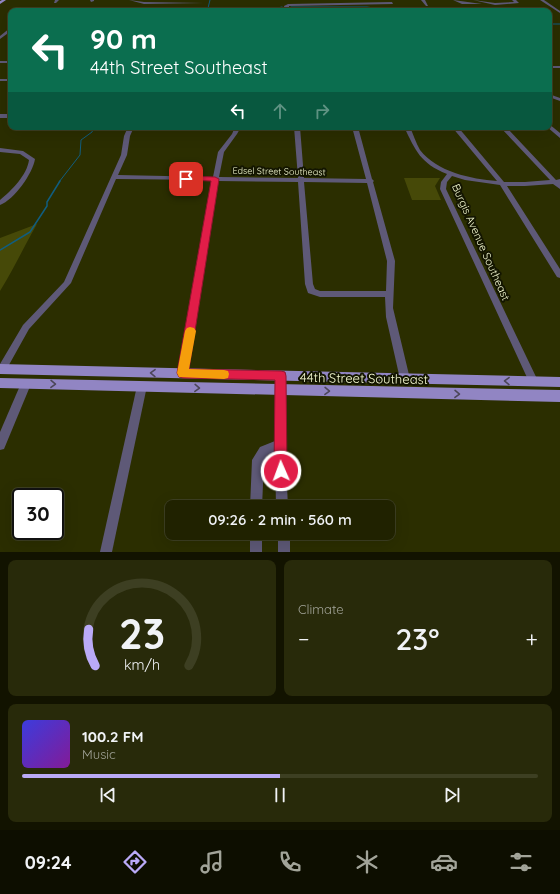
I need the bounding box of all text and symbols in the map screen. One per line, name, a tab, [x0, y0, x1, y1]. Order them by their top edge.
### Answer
text: 90 m	[90, 21, 157, 56]
icon: left	[24, 24, 76, 76]
text: 44th Street Southeast	[90, 56, 268, 79]
icon: left	[227, 100, 249, 122]
icon: ahead	[269, 100, 291, 122]
icon: right	[311, 100, 333, 122]
pin	[169, 162, 203, 196]
street label: Edsel Street Southeast	[232, 165, 326, 177]
icon: arrive	[175, 168, 197, 190]
street label: Burgis Avenue Southeast	[449, 181, 513, 303]
one-way arrow	[150, 368, 156, 377]
street label: 44th Street Southeast	[300, 369, 428, 387]
one-way arrow	[504, 376, 510, 385]
one-way arrow	[50, 380, 56, 388]
one-way arrow	[194, 383, 200, 392]
one-way arrow	[324, 387, 330, 395]
one-way arrow	[454, 389, 460, 398]
position arrow	[260, 450, 302, 492]
speed limit sign: 30	[12, 488, 64, 540]
text: 09:26 · 2 min · 560 m	[208, 510, 352, 529]
text: Climate	[298, 601, 344, 617]
text: 23	[119, 607, 165, 659]
text: 23°	[395, 620, 440, 658]
text: −	[298, 625, 309, 653]
text: +	[526, 625, 538, 653]
text: km/h	[124, 656, 160, 674]
text: 100.2 FM	[82, 727, 143, 746]
text: Music	[82, 746, 116, 762]
icon: previous	[97, 784, 119, 806]
icon: pause	[269, 784, 291, 806]
icon: next	[441, 784, 463, 806]
icon: directions	[121, 848, 149, 876]
icon: music	[198, 848, 226, 876]
icon: phone	[276, 848, 304, 876]
icon: climate	[353, 848, 381, 876]
icon: car	[430, 848, 458, 876]
icon: filters	[507, 848, 535, 876]
text: 09:24	[25, 851, 72, 874]

